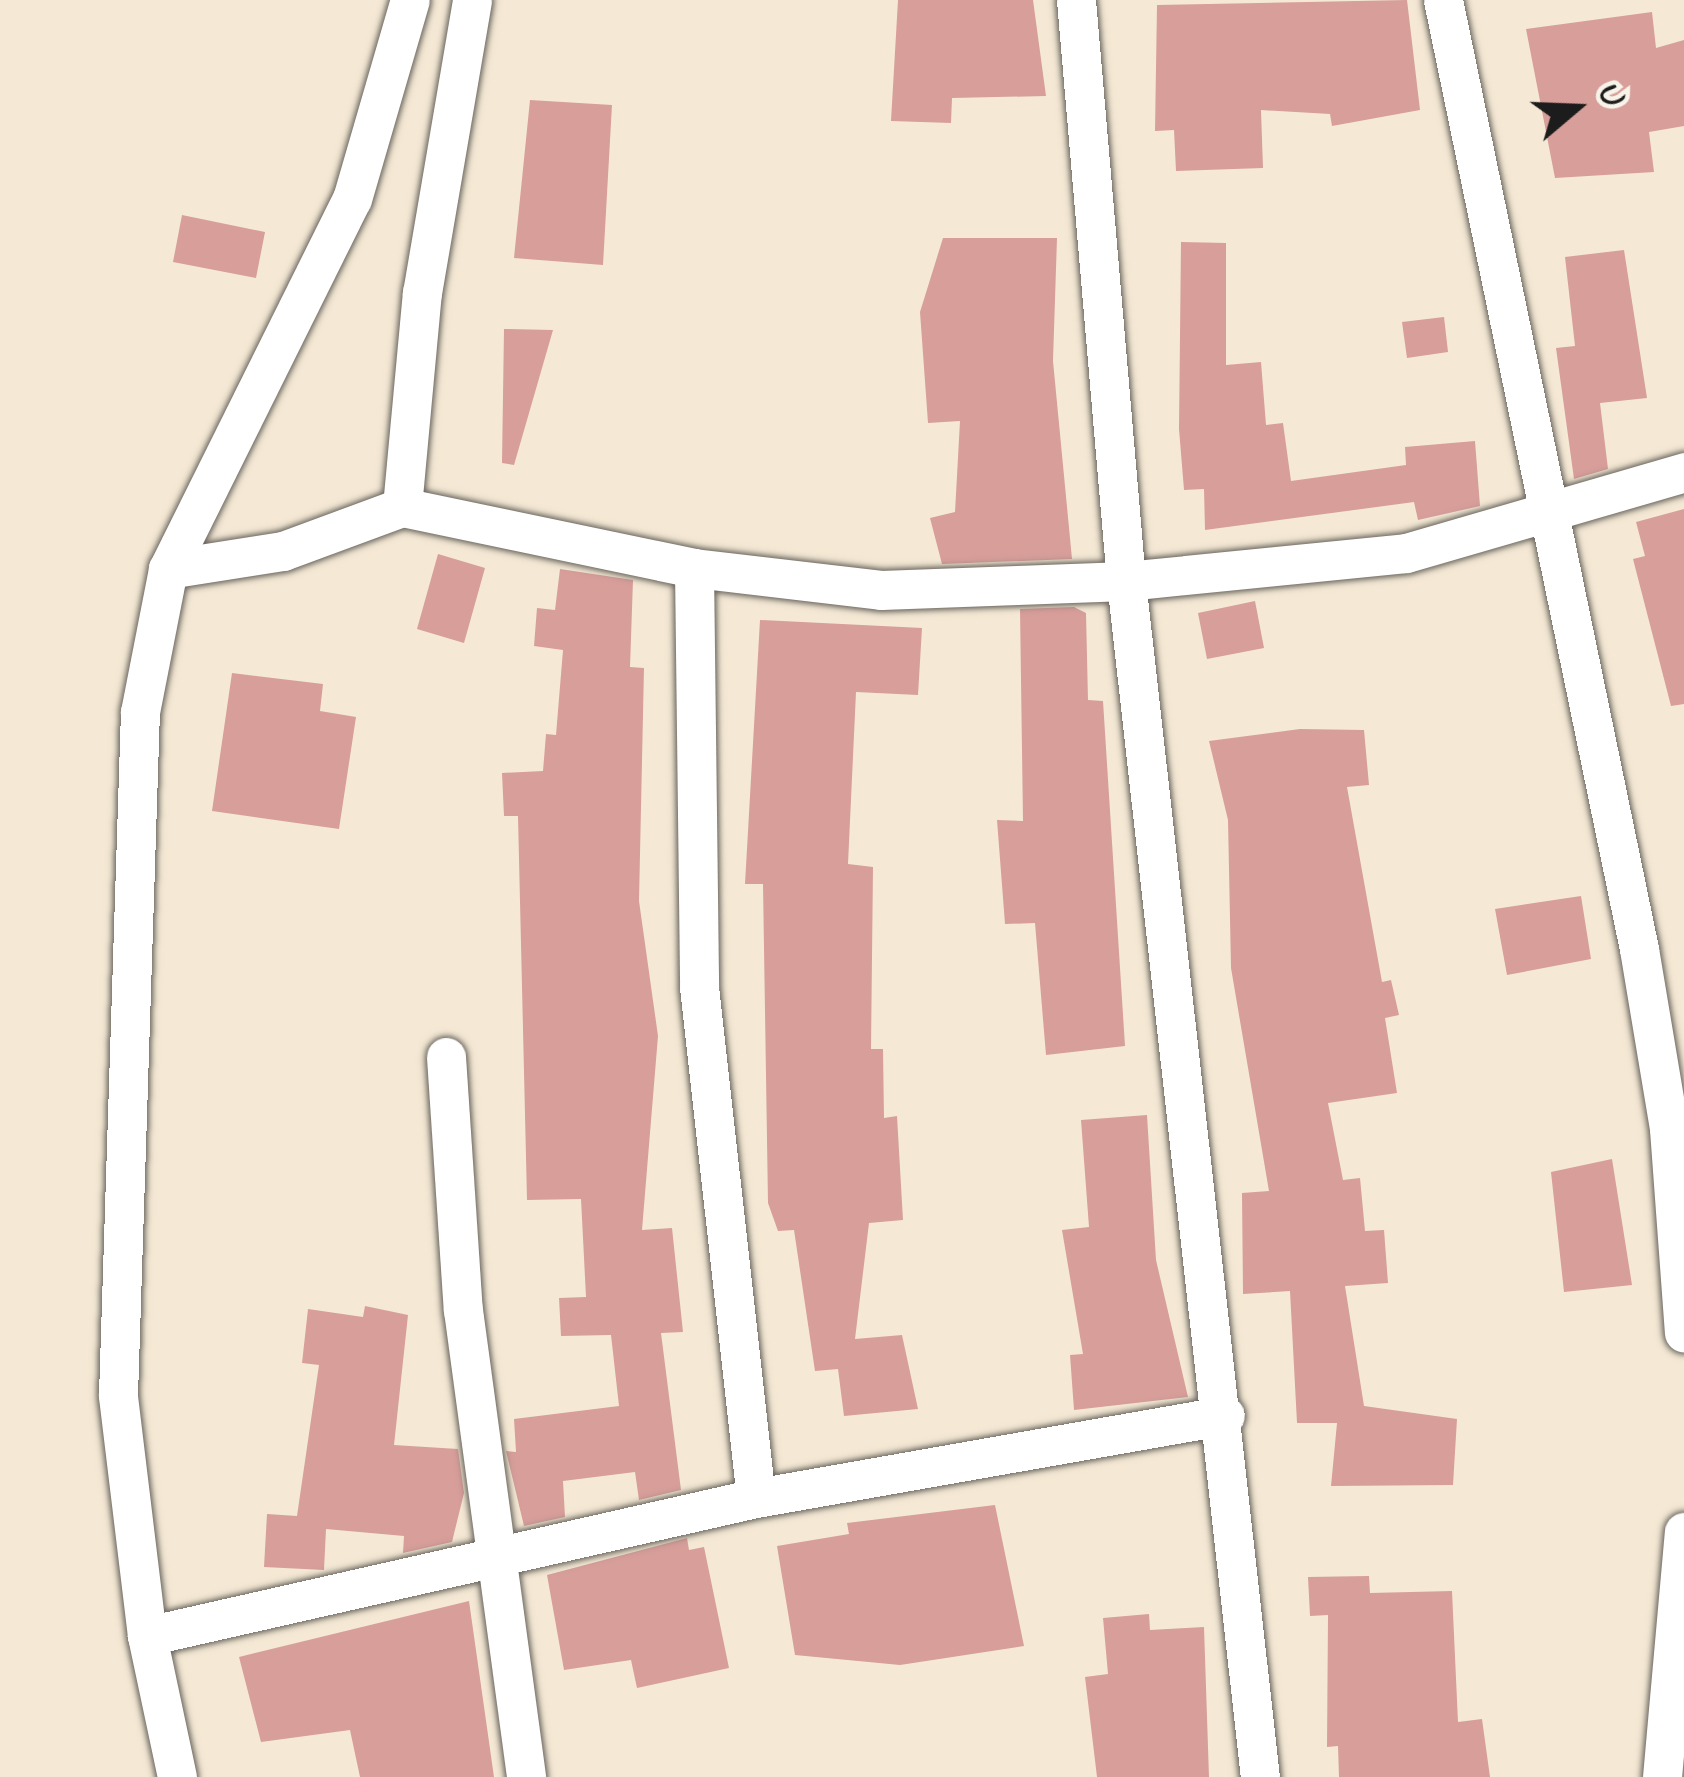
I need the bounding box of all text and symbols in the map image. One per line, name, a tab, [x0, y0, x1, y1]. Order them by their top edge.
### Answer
north arrow	[1516, 48, 1636, 168]
text: U	[1586, 79, 1634, 114]

